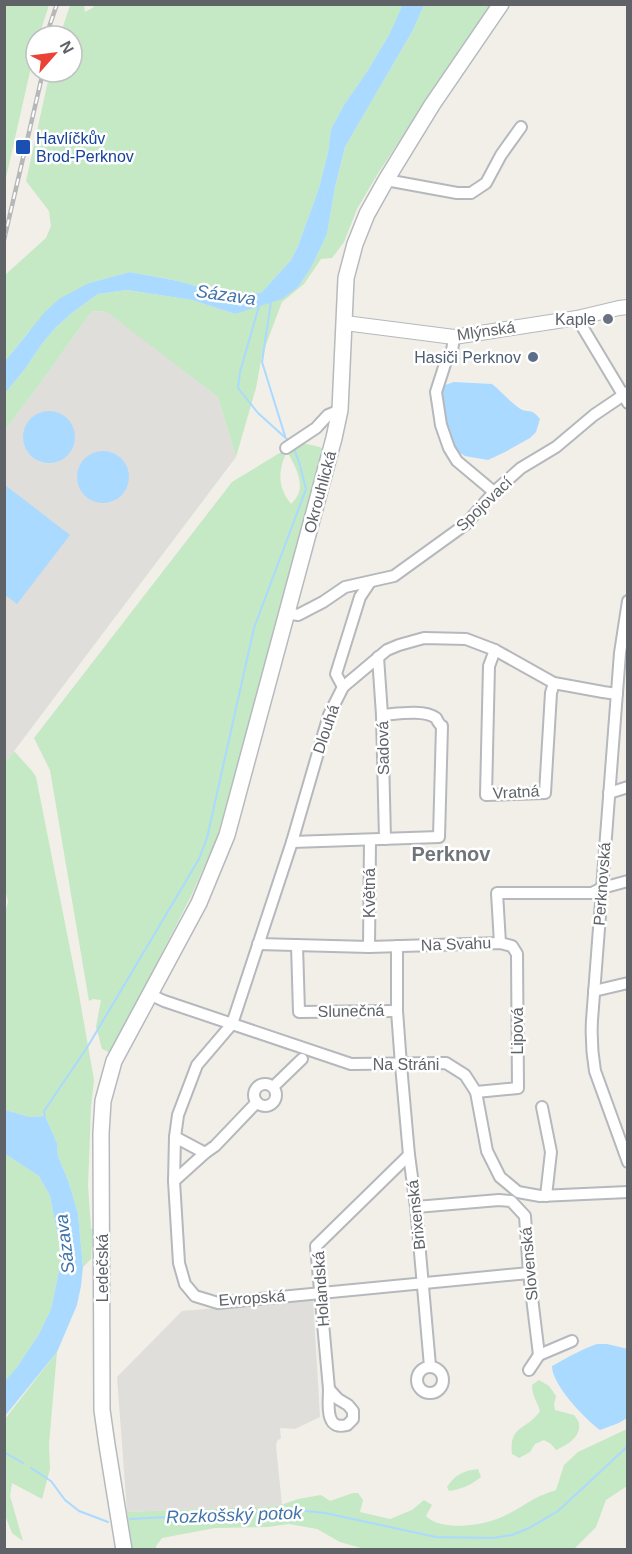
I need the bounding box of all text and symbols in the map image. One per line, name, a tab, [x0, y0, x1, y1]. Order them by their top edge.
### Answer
north arrow	[24, 24, 84, 84]
text: N	[57, 38, 77, 56]
place label: Havlíčkův Brod-Perknov	[36, 130, 134, 165]
marker: Havlíčkův Brod-Perknov	[14, 138, 32, 156]
water label: Sázava	[195, 281, 257, 309]
place label: Kaple	[555, 311, 596, 328]
marker: Kaple	[601, 312, 615, 326]
street label: Mlýnská	[456, 318, 516, 344]
place label: Hasiči Perknov	[414, 349, 521, 366]
marker: Hasiči Perknov	[526, 350, 540, 364]
street label: Okrouhlická	[301, 449, 339, 535]
street label: Spojovací	[453, 473, 516, 535]
street label: Dlouhá	[310, 702, 342, 756]
street label: Sadová	[374, 721, 392, 775]
street label: Vratná	[492, 782, 540, 802]
street label: Perknovská	[591, 842, 613, 926]
district label: Perknov	[412, 843, 491, 865]
street label: Květná	[361, 868, 378, 918]
street label: Na Svahu	[421, 934, 491, 954]
street label: Slunečná	[317, 1002, 385, 1020]
street label: Lipová	[509, 1007, 526, 1055]
street label: Na Stráni	[373, 1056, 439, 1073]
street label: Brixenská	[404, 1179, 428, 1251]
water label: Sázava	[51, 1213, 79, 1275]
street label: Slovenská	[517, 1226, 541, 1302]
street label: Ledečská	[94, 1234, 111, 1302]
street label: Holandská	[310, 1251, 332, 1327]
street label: Evropská	[218, 1287, 286, 1309]
water label: Rozkošský potok	[166, 1503, 303, 1527]

